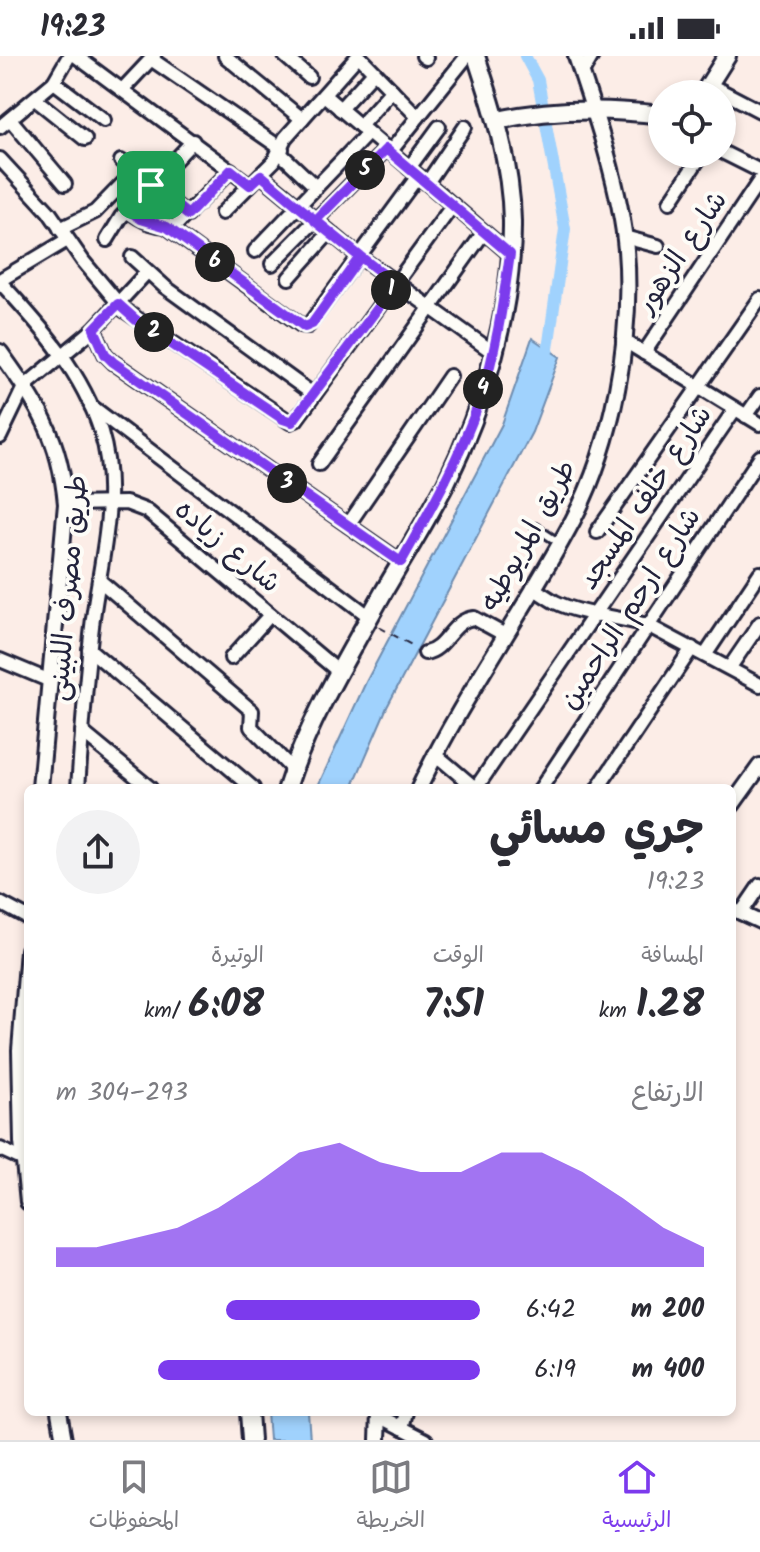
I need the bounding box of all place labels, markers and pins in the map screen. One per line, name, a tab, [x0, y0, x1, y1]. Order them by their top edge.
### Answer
pin: 5	[345, 150, 385, 190]
pin	[117, 151, 185, 219]
pin: 6	[195, 242, 235, 282]
pin: 1	[371, 270, 411, 310]
pin: 2	[134, 312, 174, 352]
pin: 4	[463, 369, 503, 409]
pin: 3	[267, 463, 307, 503]

